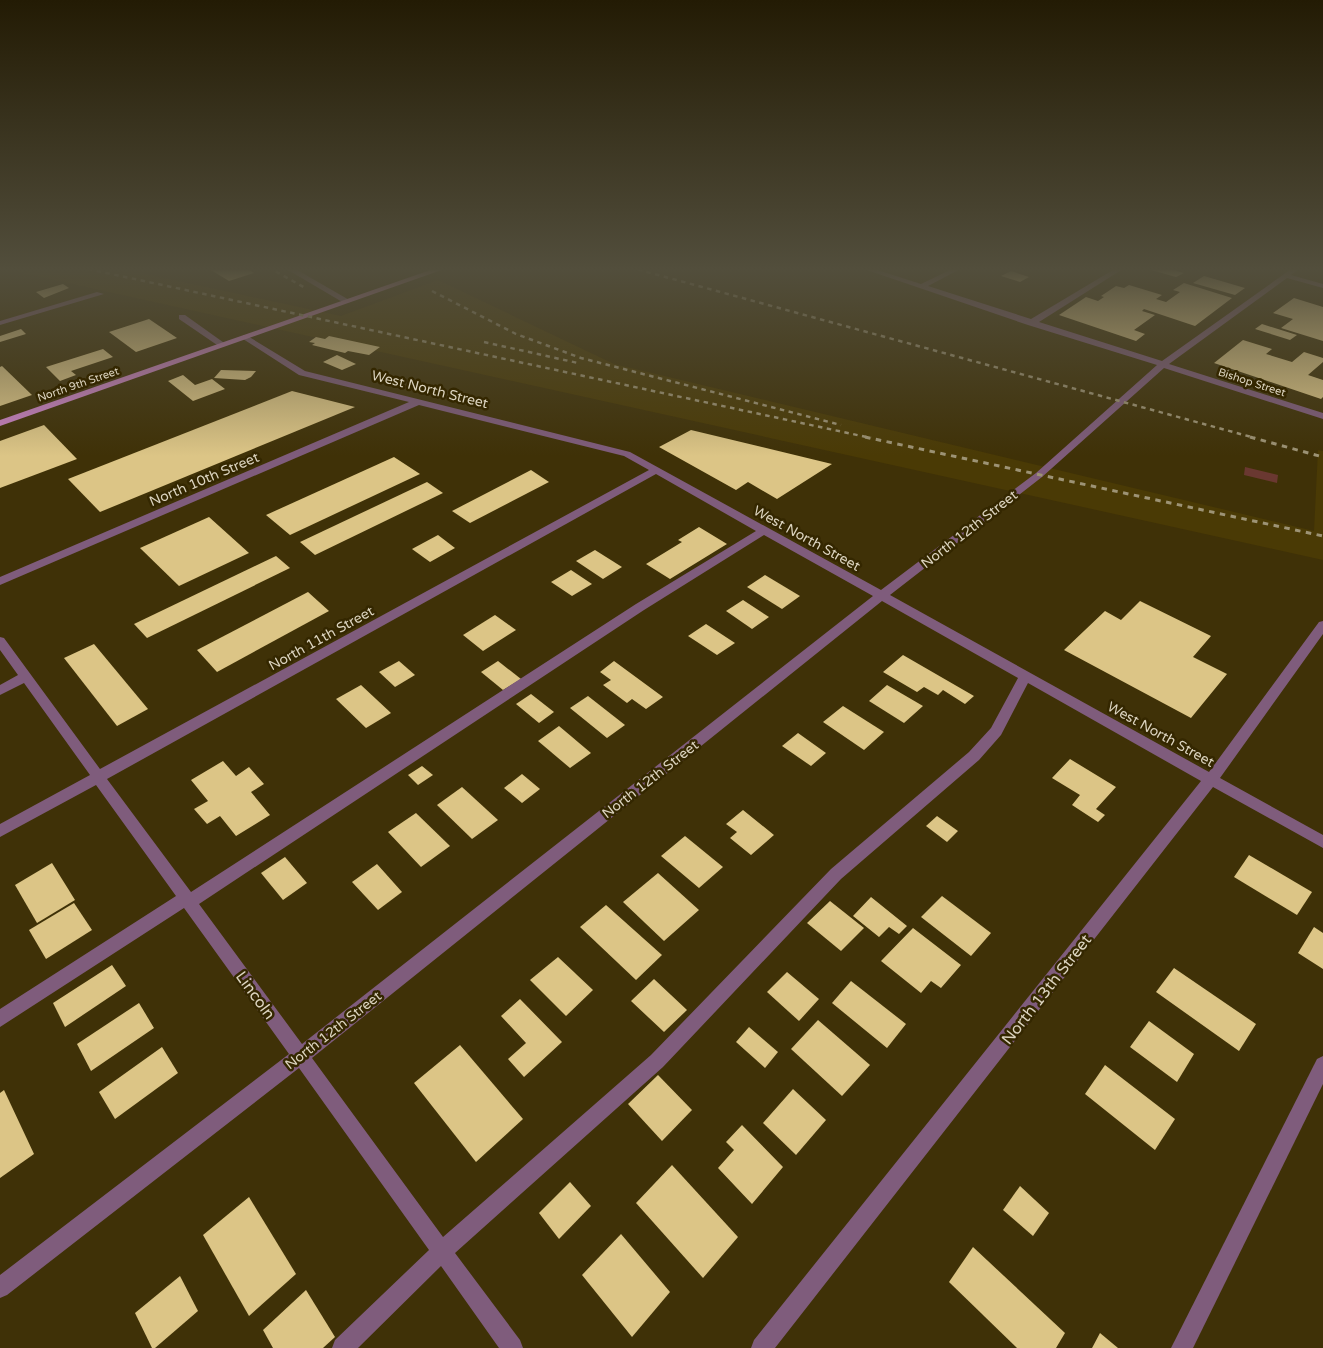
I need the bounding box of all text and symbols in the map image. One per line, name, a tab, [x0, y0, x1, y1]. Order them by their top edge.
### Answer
street label: North 9th Street	[36, 364, 121, 405]
street label: Bishop Street	[1216, 365, 1287, 400]
street label: West North Street	[370, 367, 491, 412]
street label: North 10th Street	[147, 448, 262, 510]
street label: North 12th Street	[918, 486, 1021, 572]
street label: West North Street	[750, 502, 864, 575]
street label: North 11th Street	[266, 602, 377, 674]
street label: West North Street	[1104, 698, 1218, 771]
street label: North 12th Street	[599, 736, 702, 822]
street label: North 13th Street	[998, 931, 1096, 1049]
street label: Lincoln	[231, 968, 279, 1024]
street label: North 12th Street	[282, 987, 385, 1073]

